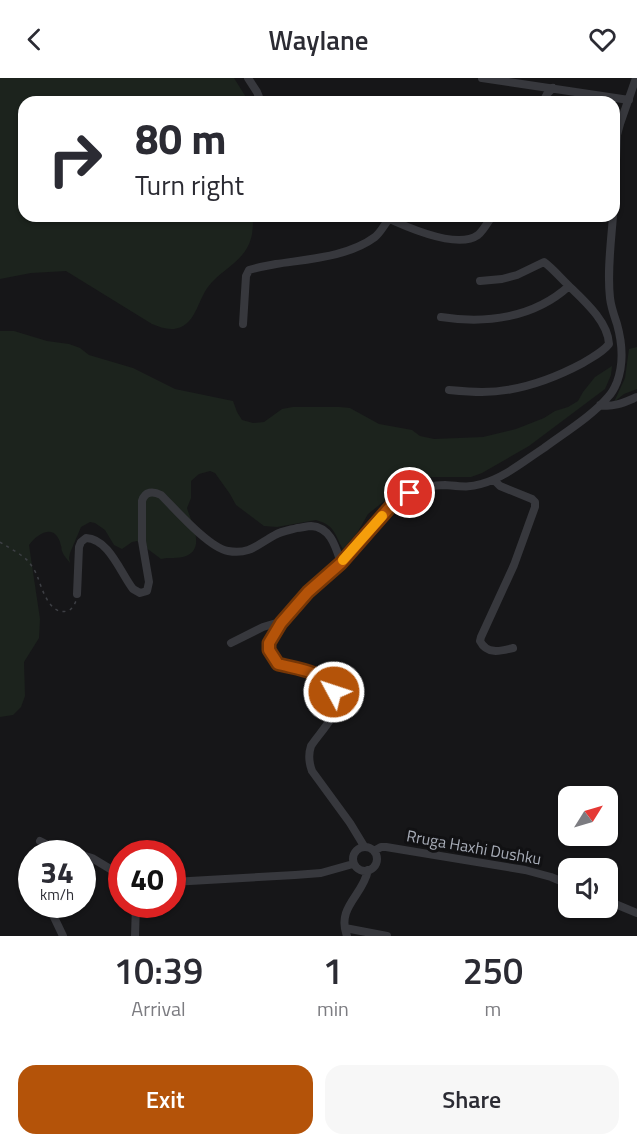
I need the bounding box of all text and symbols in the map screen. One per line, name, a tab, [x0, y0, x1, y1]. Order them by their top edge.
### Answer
text: Waylane	[269, 19, 368, 60]
icon: back	[18, 23, 51, 56]
icon: heart	[586, 23, 619, 56]
text: 80 m	[135, 106, 227, 170]
icon: right	[36, 120, 114, 198]
text: Turn right	[135, 164, 244, 205]
pin	[384, 467, 435, 518]
icon: arrive	[393, 476, 426, 509]
position arrow	[302, 660, 366, 724]
north arrow	[558, 786, 618, 846]
map controls	[558, 786, 618, 918]
street label: Rruga Haxhi Dushku	[405, 823, 543, 871]
speed limit sign: 40	[108, 840, 186, 918]
text: 34	[40, 849, 74, 895]
button: sound	[558, 858, 618, 918]
text: km/h	[40, 883, 74, 906]
text: 10:39	[114, 943, 203, 998]
text: 1	[323, 943, 343, 998]
text: 250	[463, 943, 523, 998]
text: Arrival	[131, 993, 186, 1024]
text: min	[317, 993, 349, 1024]
text: m	[485, 993, 501, 1024]
button: Exit	[18, 1065, 313, 1134]
button: Share	[325, 1065, 619, 1134]

